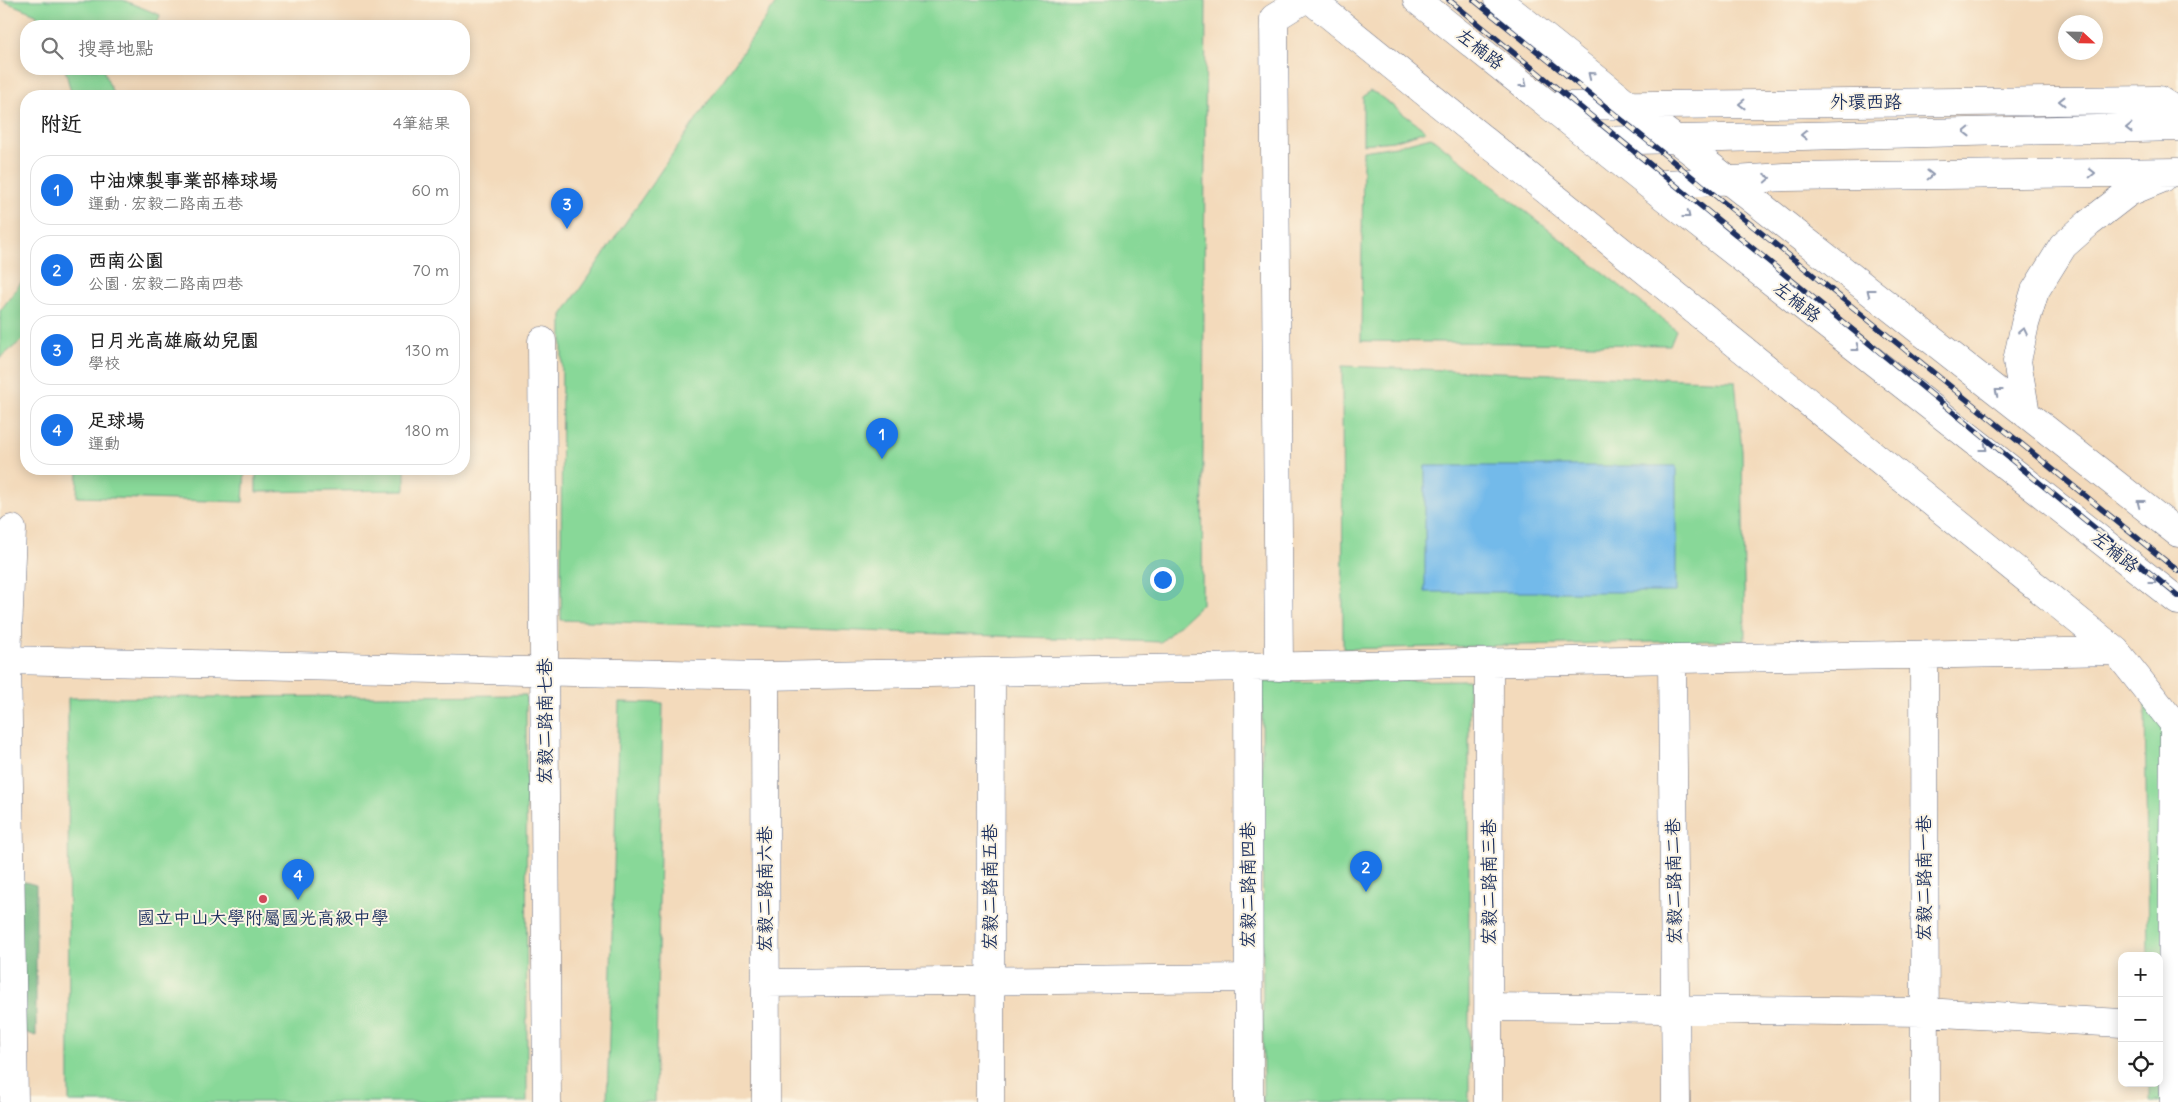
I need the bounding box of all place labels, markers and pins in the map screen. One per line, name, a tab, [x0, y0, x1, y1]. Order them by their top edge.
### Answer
pin: 3	[551, 188, 583, 229]
pin: 1	[866, 418, 898, 459]
pin: 2	[1350, 851, 1382, 892]
pin: 4	[282, 859, 314, 900]
marker: 國立中山大學附屬國光高級中學	[257, 893, 269, 905]
place label: 國立中山大學附屬國光高級中學	[137, 906, 389, 929]

